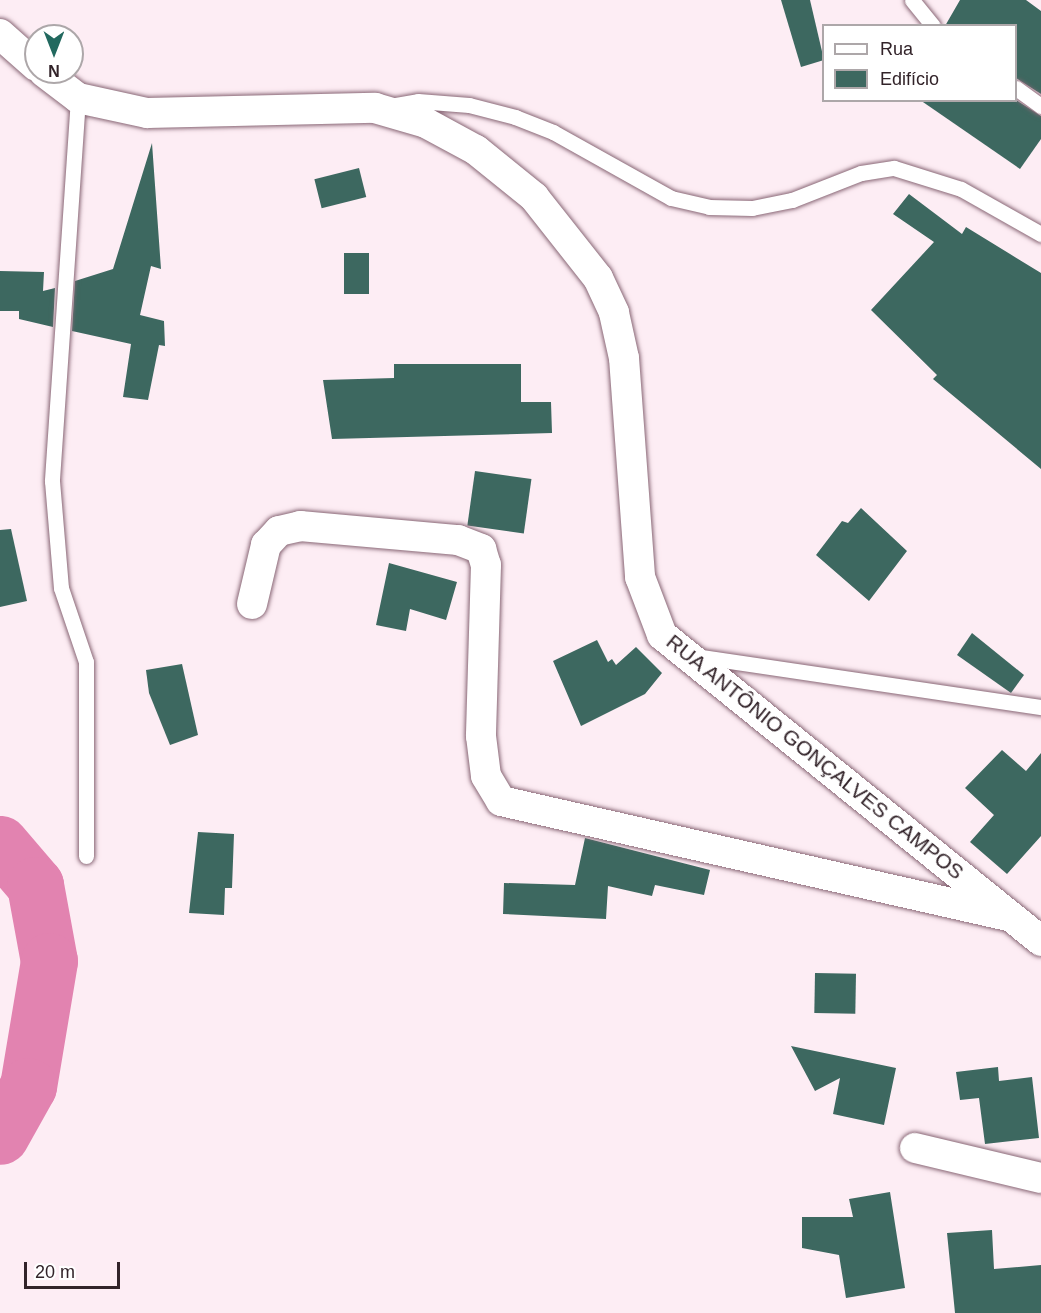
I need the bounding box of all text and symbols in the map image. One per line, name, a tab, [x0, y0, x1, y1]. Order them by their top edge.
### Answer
north arrow	[24, 24, 84, 84]
legend	[822, 24, 1017, 102]
text: Rua	[880, 39, 913, 59]
text: N	[48, 62, 60, 79]
text: Edifício	[880, 69, 939, 89]
street label: RUA ANTÔNIO GONÇALVES CAMPOS	[660, 628, 970, 886]
scale bar	[27, 1250, 123, 1288]
text: 20 m	[35, 1262, 75, 1282]

